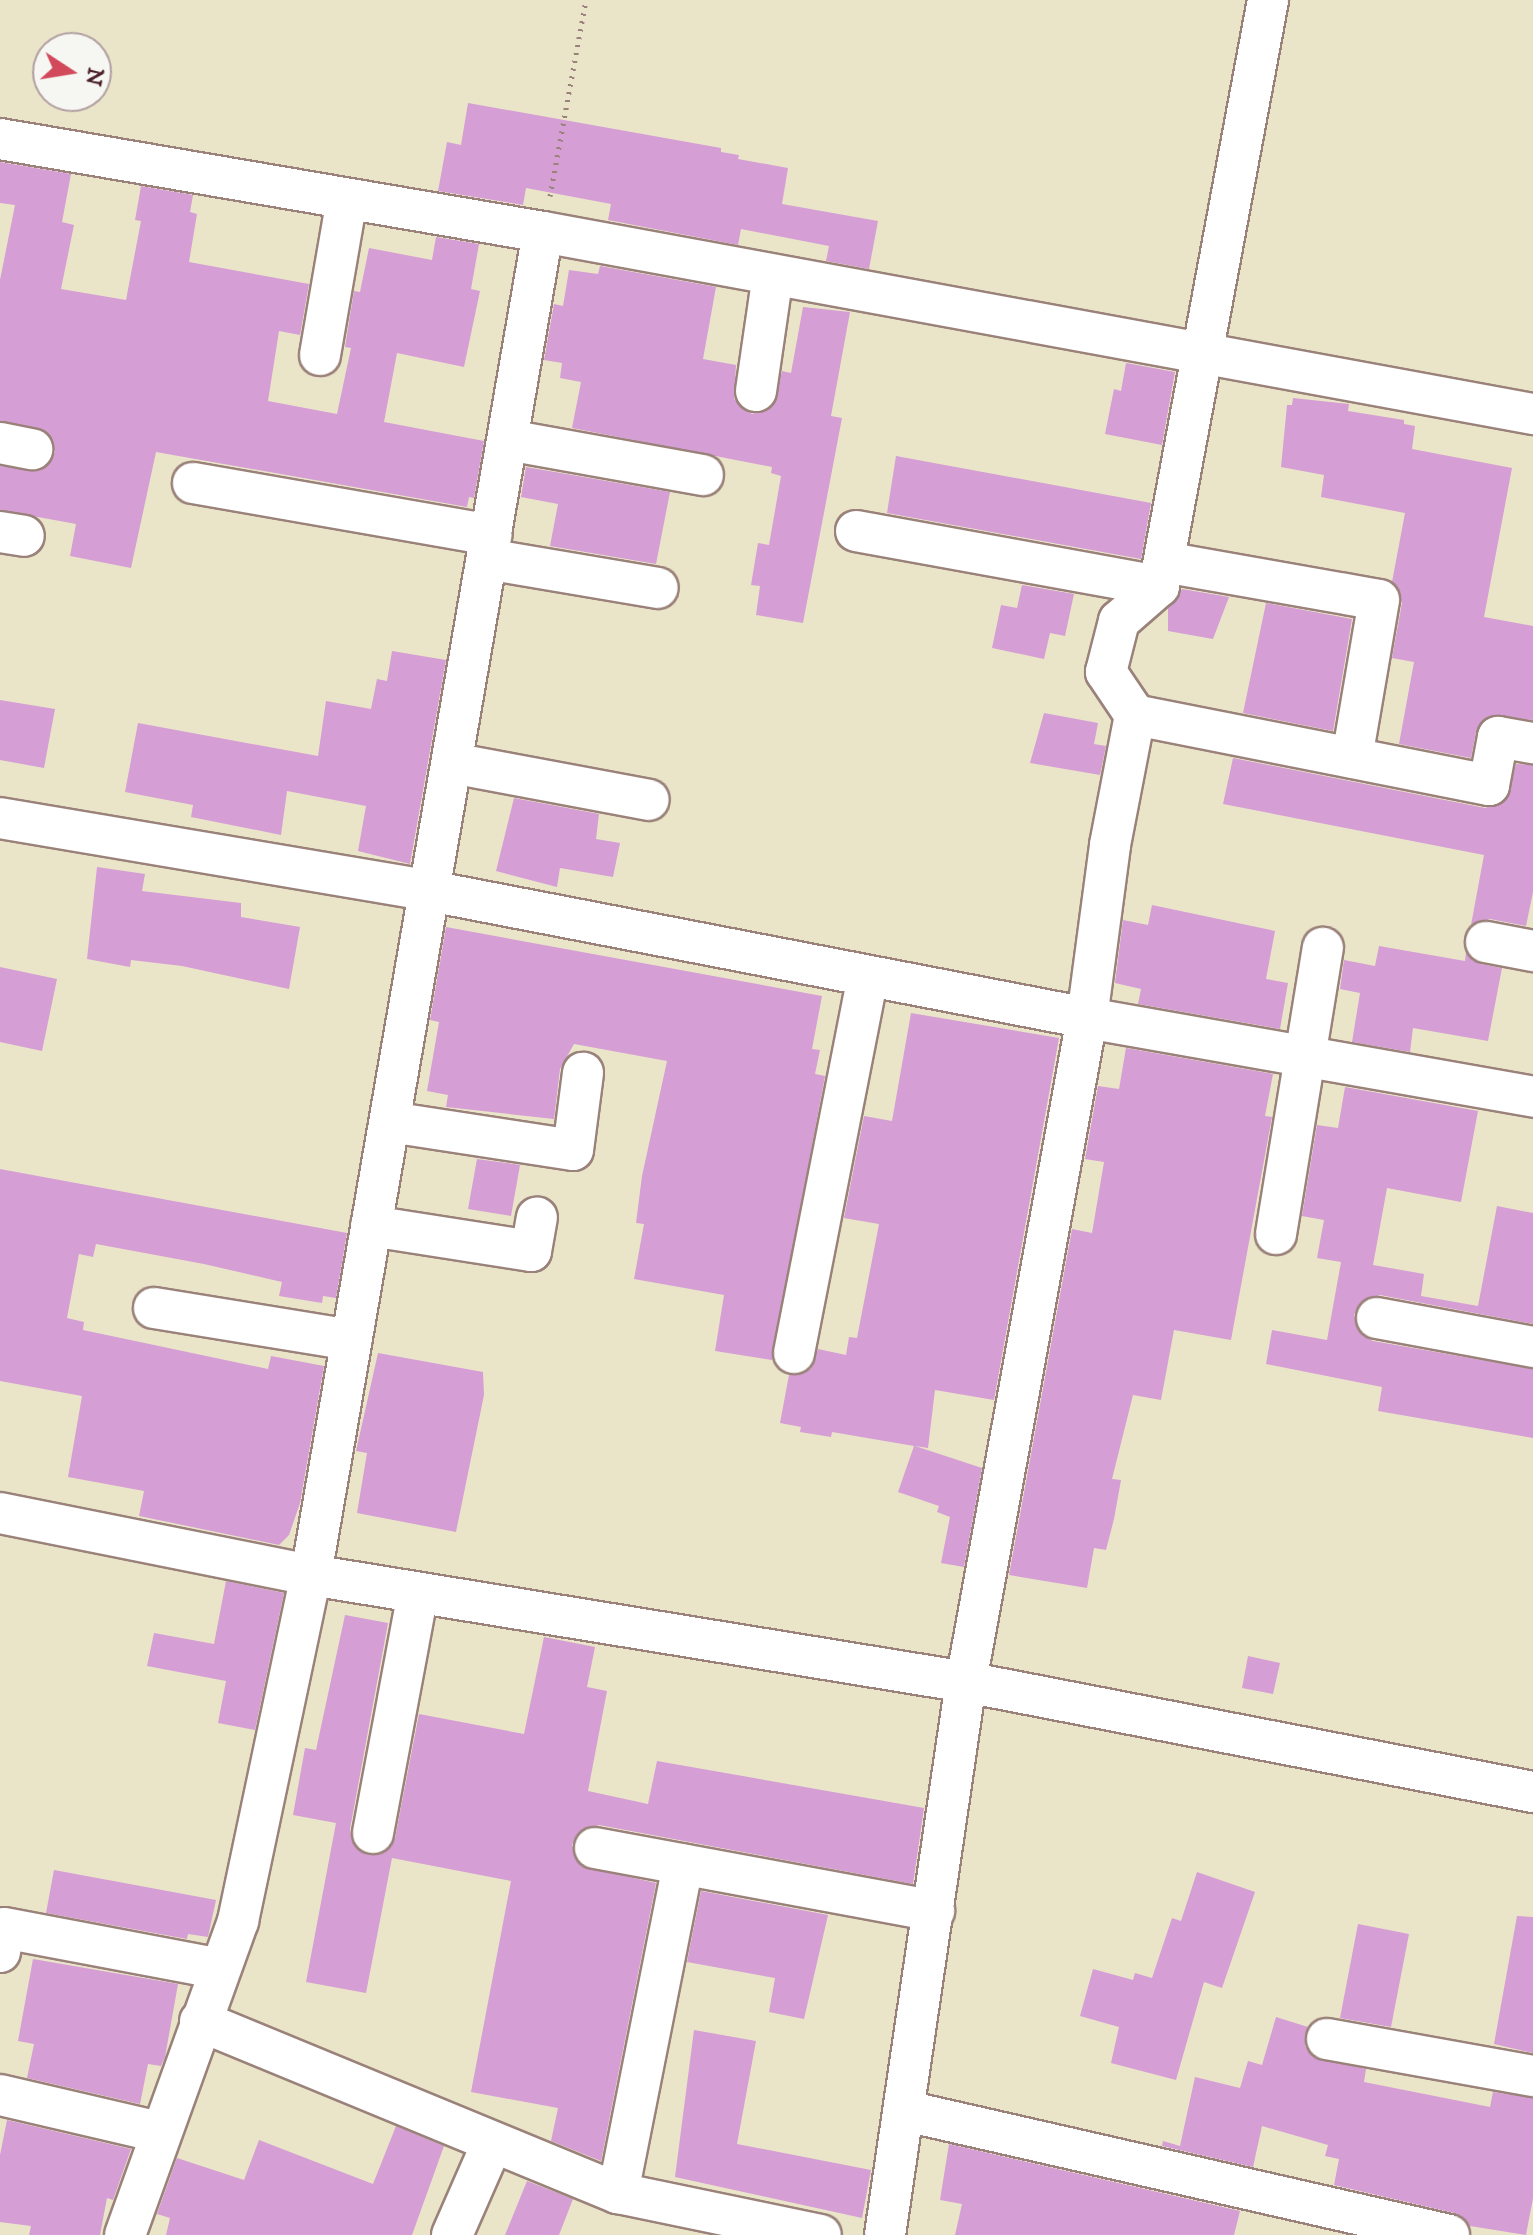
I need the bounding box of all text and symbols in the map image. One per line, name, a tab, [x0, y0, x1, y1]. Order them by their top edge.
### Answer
north arrow	[32, 32, 112, 112]
text: N	[79, 65, 109, 88]

